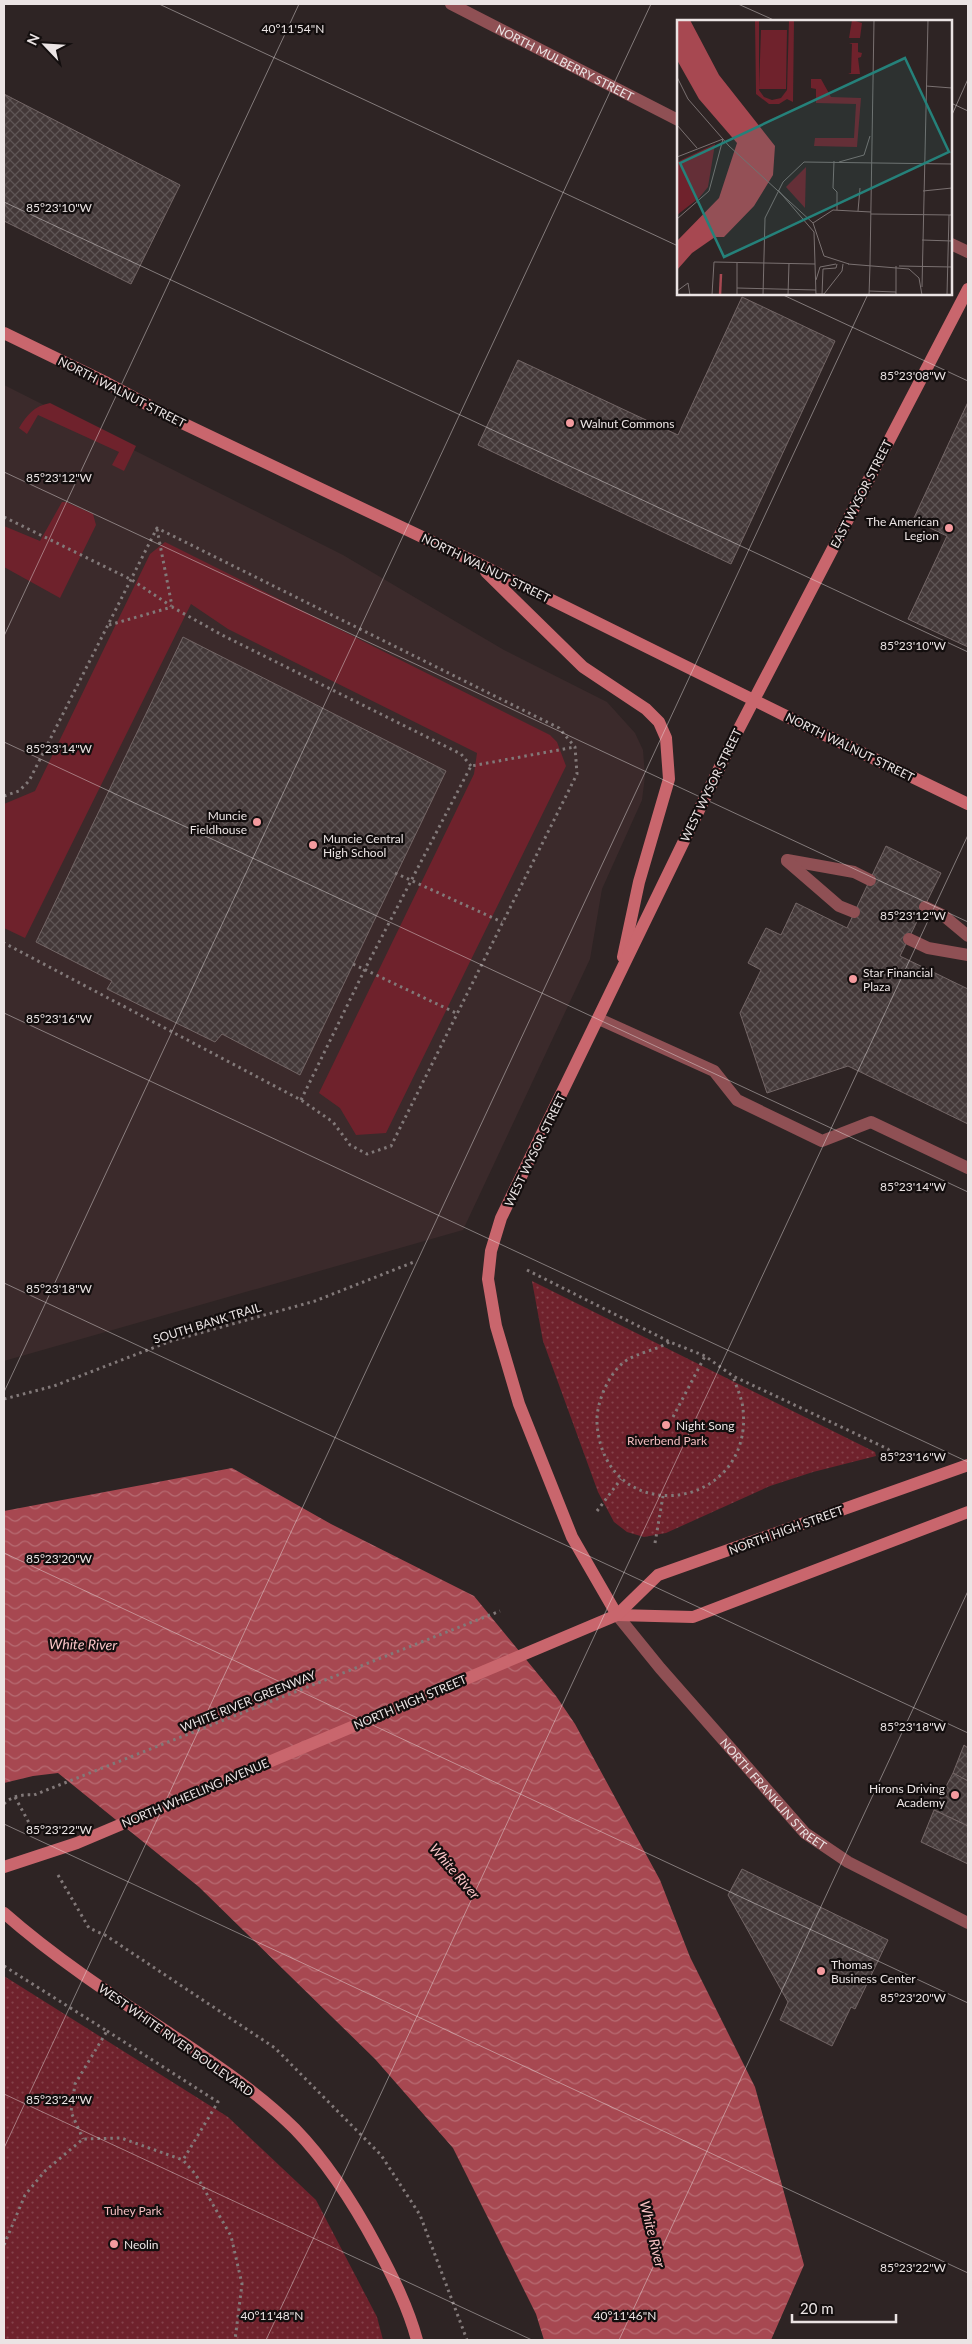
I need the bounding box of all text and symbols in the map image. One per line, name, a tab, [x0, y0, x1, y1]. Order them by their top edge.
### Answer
north arrow	[20, 20, 70, 70]
inset map	[677, 20, 952, 295]
text: 40°11'54"N	[262, 21, 324, 36]
street label: NORTH MULBERRY STREET	[493, 21, 637, 104]
text: N	[23, 31, 43, 48]
text: 85°23'10"W	[26, 200, 93, 215]
street label: NORTH WALNUT STREET	[56, 353, 188, 431]
text: 85°23'08"W	[880, 368, 947, 383]
place label: Walnut Commons	[580, 416, 674, 431]
marker: Walnut Commons	[564, 417, 576, 429]
street label: EAST WYSOR STREET	[827, 437, 895, 551]
text: 85°23'12"W	[26, 470, 93, 485]
place label: The American Legion	[866, 514, 939, 543]
marker: The American Legion	[943, 522, 955, 534]
street label: NORTH WALNUT STREET	[419, 530, 553, 606]
text: 85°23'10"W	[880, 638, 947, 653]
street label: NORTH WALNUT STREET	[783, 709, 917, 785]
street label: WEST WYSOR STREET	[677, 726, 745, 844]
text: 85°23'14"W	[26, 741, 93, 756]
place label: Muncie Fieldhouse	[190, 808, 247, 837]
marker: Muncie Fieldhouse	[251, 816, 263, 828]
place label: Muncie Central High School	[323, 831, 404, 860]
marker: Muncie Central High School	[307, 839, 319, 851]
text: 85°23'12"W	[880, 908, 947, 923]
place label: Star Financial Plaza	[863, 965, 933, 994]
marker: Star Financial Plaza	[847, 973, 859, 985]
text: 85°23'16"W	[26, 1011, 93, 1026]
street label: WEST WYSOR STREET	[501, 1091, 569, 1209]
text: 85°23'14"W	[880, 1179, 947, 1194]
text: 85°23'18"W	[26, 1281, 93, 1296]
street label: SOUTH BANK TRAIL	[151, 1299, 263, 1347]
place label: Night Song	[676, 1418, 734, 1433]
marker: Night Song	[660, 1419, 672, 1431]
park label: Riverbend Park	[627, 1433, 708, 1448]
text: 85°23'16"W	[880, 1449, 947, 1464]
street label: NORTH HIGH STREET	[727, 1502, 845, 1558]
text: 85°23'20"W	[26, 1551, 93, 1566]
water label: White River	[49, 1635, 117, 1653]
street label: WHITE RIVER GREENWAY	[178, 1667, 318, 1735]
street label: NORTH HIGH STREET	[351, 1671, 469, 1733]
text: 85°23'18"W	[880, 1719, 947, 1734]
street label: NORTH FRANKLIN STREET	[717, 1735, 830, 1853]
street label: NORTH WHEELING AVENUE	[119, 1755, 271, 1831]
place label: Hirons Driving Academy	[869, 1781, 946, 1810]
marker: Hirons Driving Academy	[949, 1789, 961, 1801]
text: 85°23'22"W	[26, 1822, 93, 1837]
water label: White River	[426, 1840, 484, 1902]
place label: Thomas Business Center	[831, 1957, 916, 1986]
marker: Thomas Business Center	[815, 1965, 827, 1977]
street label: WEST WHITE RIVER BOULEVARD	[96, 1981, 256, 2099]
text: 85°23'20"W	[880, 1990, 947, 2005]
text: 85°23'24"W	[26, 2092, 93, 2107]
water label: White River	[637, 2199, 670, 2269]
park label: Tuhey Park	[104, 2203, 163, 2218]
place label: Neolin	[124, 2237, 159, 2252]
marker: Neolin	[108, 2238, 120, 2250]
text: 85°23'22"W	[880, 2260, 947, 2275]
scale bar	[792, 2292, 896, 2324]
text: 20 m	[800, 2299, 834, 2317]
text: 40°11'48"N	[241, 2308, 303, 2323]
text: 40°11'46"N	[594, 2308, 656, 2323]

